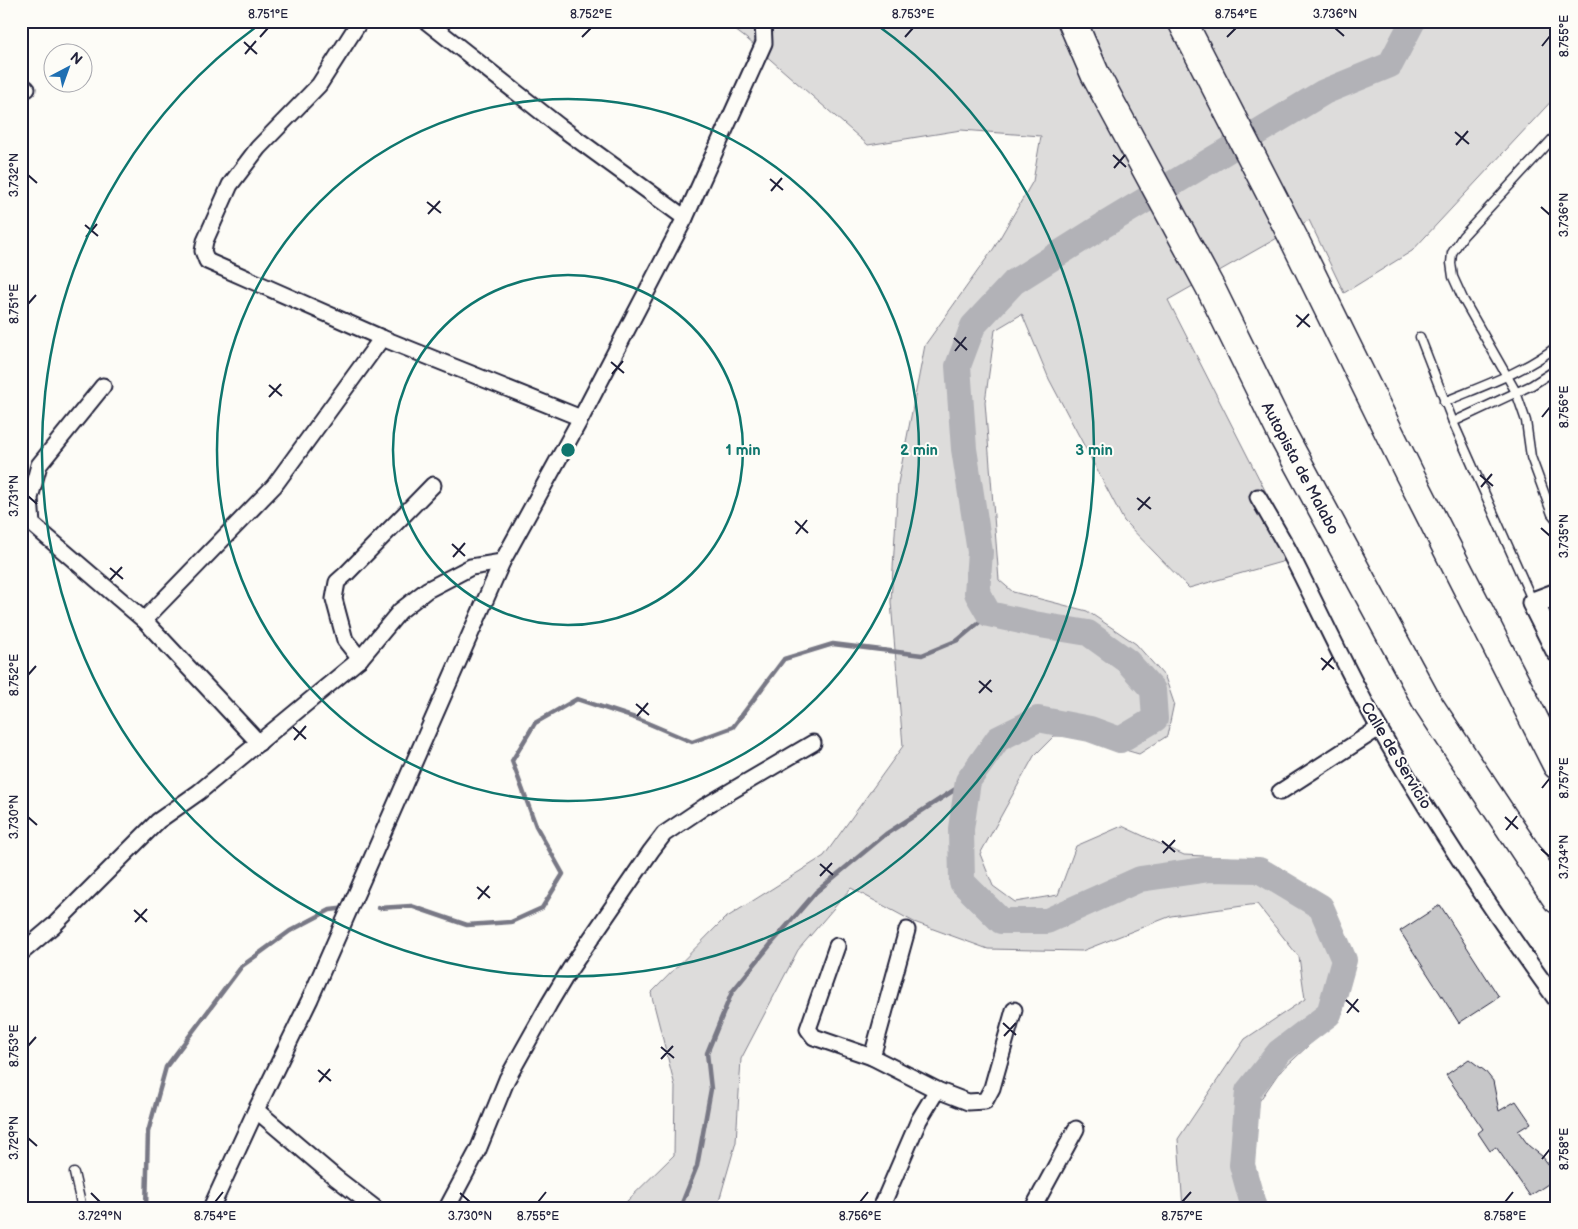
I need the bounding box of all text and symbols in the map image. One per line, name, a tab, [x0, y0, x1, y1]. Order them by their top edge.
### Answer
text: 8.751°E	[248, 7, 288, 22]
text: 8.752°E	[570, 7, 612, 22]
text: 8.753°E	[892, 7, 934, 22]
text: 8.754°E	[1215, 7, 1257, 22]
text: 3.736°N	[1313, 7, 1357, 22]
text: 8.755°E	[1557, 15, 1572, 57]
north arrow	[42, 42, 92, 92]
text: N	[67, 49, 86, 68]
text: 3.732°N	[7, 153, 22, 197]
text: 3.736°N	[1557, 193, 1572, 237]
text: 8.751°E	[7, 284, 22, 324]
text: 8.756°E	[1557, 386, 1572, 428]
street label: Autopista de Malabo	[1257, 399, 1343, 538]
centre of rings	[559, 441, 577, 459]
text: 1 min	[725, 441, 761, 460]
text: 2 min	[900, 441, 938, 460]
text: 3 min	[1075, 441, 1113, 460]
text: 3.731°N	[7, 475, 22, 517]
text: 3.735°N	[1557, 514, 1572, 558]
text: 8.752°E	[7, 654, 22, 696]
street label: Calle de Servicio	[1356, 699, 1435, 813]
text: 8.757°E	[1557, 757, 1572, 799]
text: 3.730°N	[7, 795, 22, 839]
text: 3.734°N	[1557, 835, 1572, 879]
text: 8.753°E	[7, 1025, 22, 1067]
text: 3.729°N	[7, 1116, 22, 1160]
text: 8.758°E	[1557, 1128, 1572, 1170]
text: 3.729°N	[78, 1209, 122, 1224]
text: 8.754°E	[194, 1209, 236, 1224]
text: 3.730°N	[448, 1209, 492, 1224]
text: 8.755°E	[517, 1209, 559, 1224]
text: 8.756°E	[839, 1209, 881, 1224]
text: 8.757°E	[1161, 1209, 1203, 1224]
text: 8.758°E	[1484, 1209, 1526, 1224]

